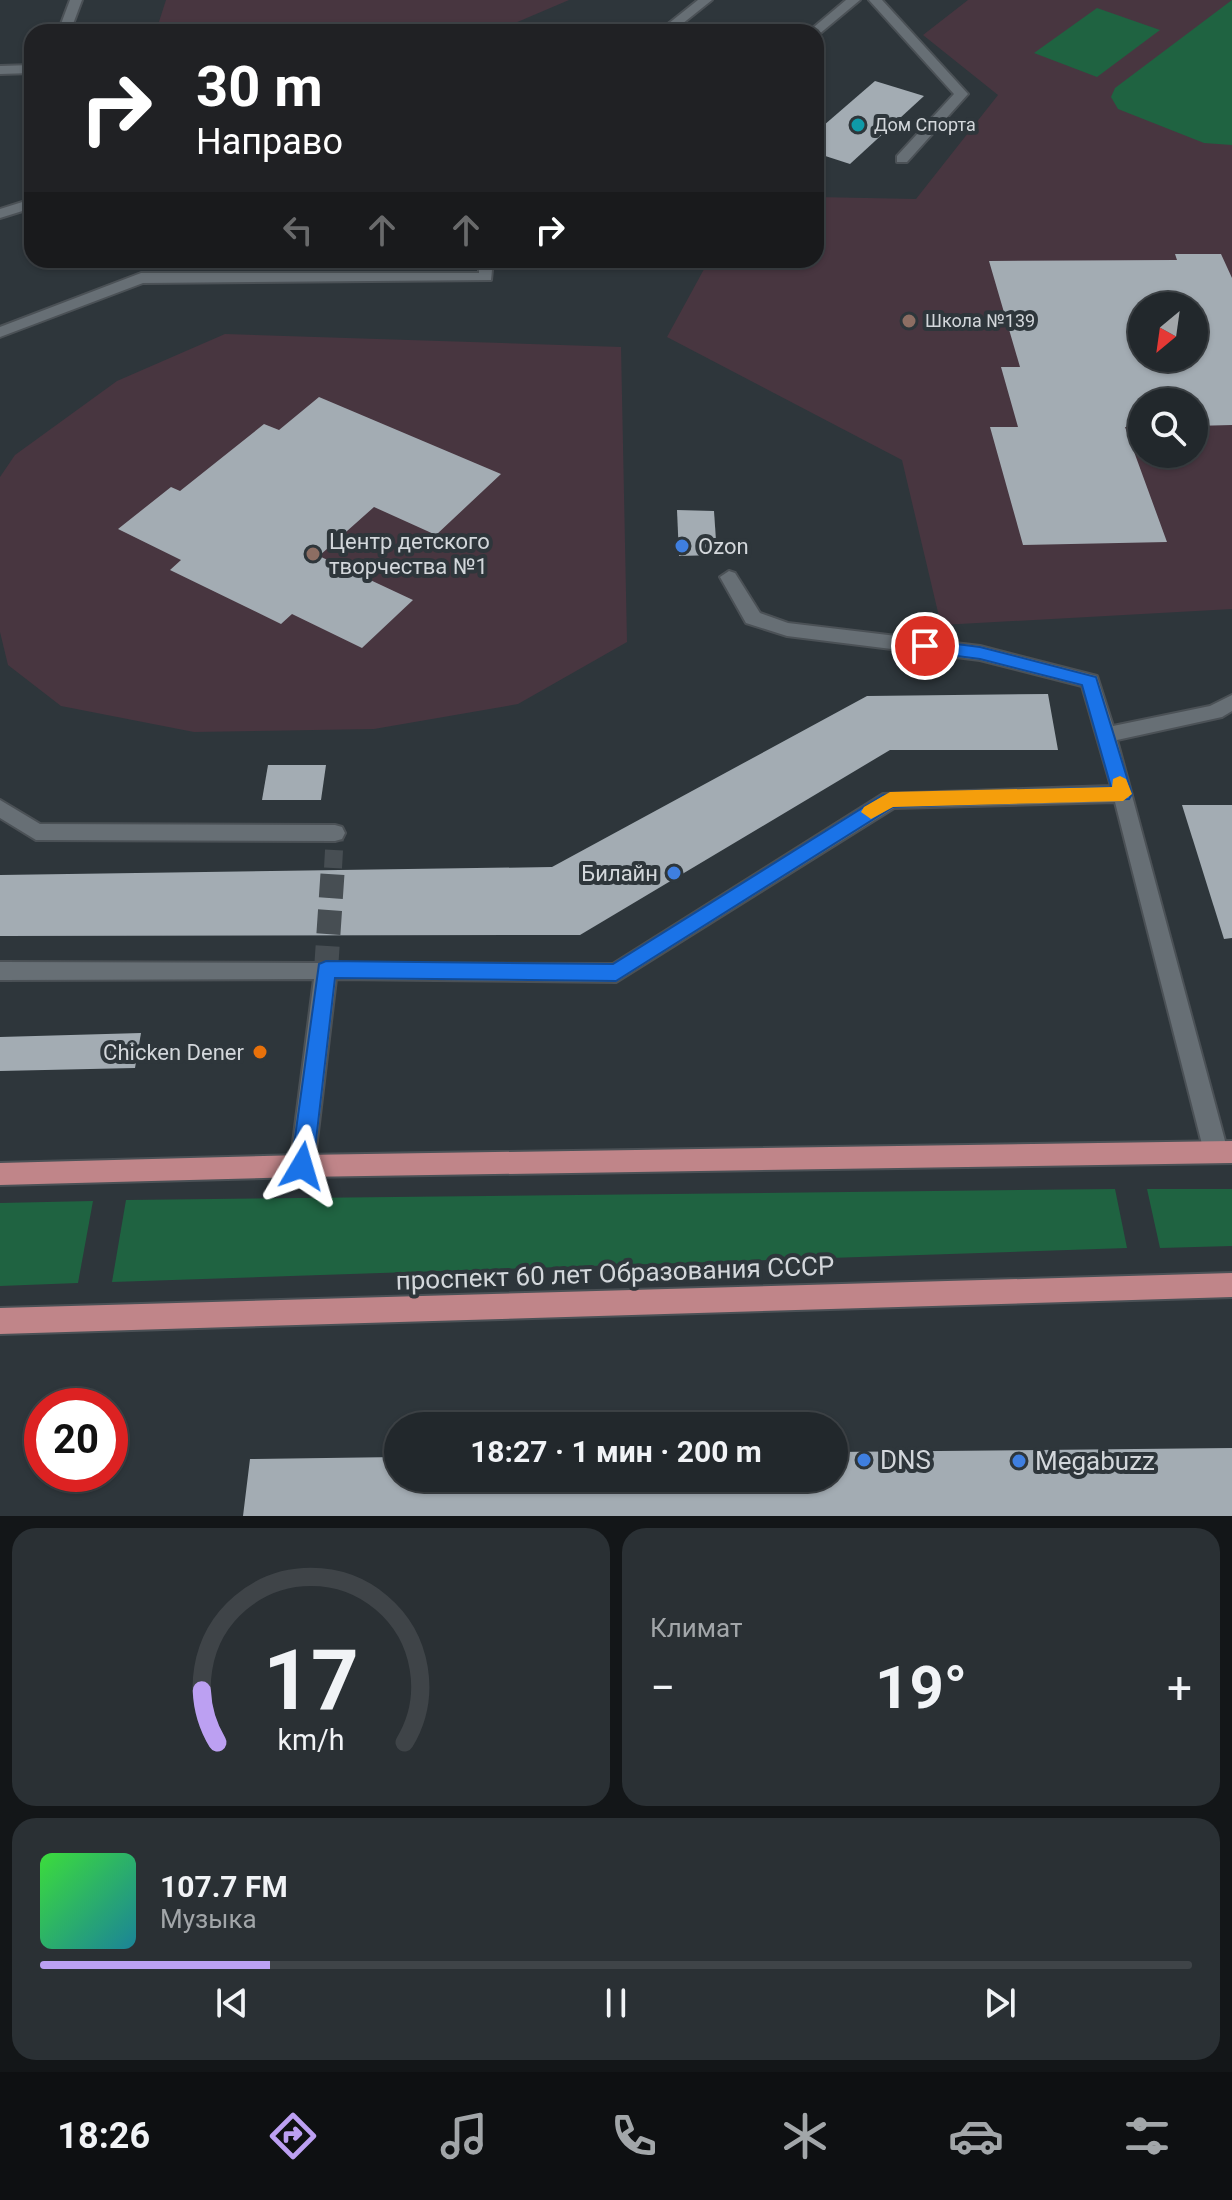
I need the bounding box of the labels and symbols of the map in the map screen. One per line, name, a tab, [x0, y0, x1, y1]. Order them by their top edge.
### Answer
place label: Дом Спорта	[874, 114, 976, 135]
marker: Дом Спорта	[849, 116, 867, 134]
north arrow	[1128, 292, 1208, 372]
place label: Школа №139	[925, 310, 1035, 331]
marker: Школа №139	[900, 312, 918, 330]
place label: Центр детского творчества №1	[329, 529, 490, 579]
place label: Ozon	[698, 534, 749, 559]
marker: Ozon	[673, 537, 691, 555]
marker: Центр детского творчества №1	[304, 545, 322, 563]
pin	[891, 612, 959, 680]
place label: Билайн	[581, 861, 658, 886]
marker: Билайн	[665, 864, 683, 882]
place label: Chicken Dener	[103, 1040, 245, 1065]
marker: Chicken Dener	[251, 1043, 269, 1061]
position arrow	[260, 1124, 344, 1208]
street label: проспект 60 лет Образования СССР	[395, 1250, 835, 1296]
speed limit sign: 20	[24, 1388, 128, 1492]
place label: DNS	[880, 1445, 931, 1475]
place label: Megabuzz	[1035, 1446, 1155, 1476]
marker: DNS	[855, 1451, 873, 1469]
marker: Megabuzz	[1010, 1452, 1028, 1470]

